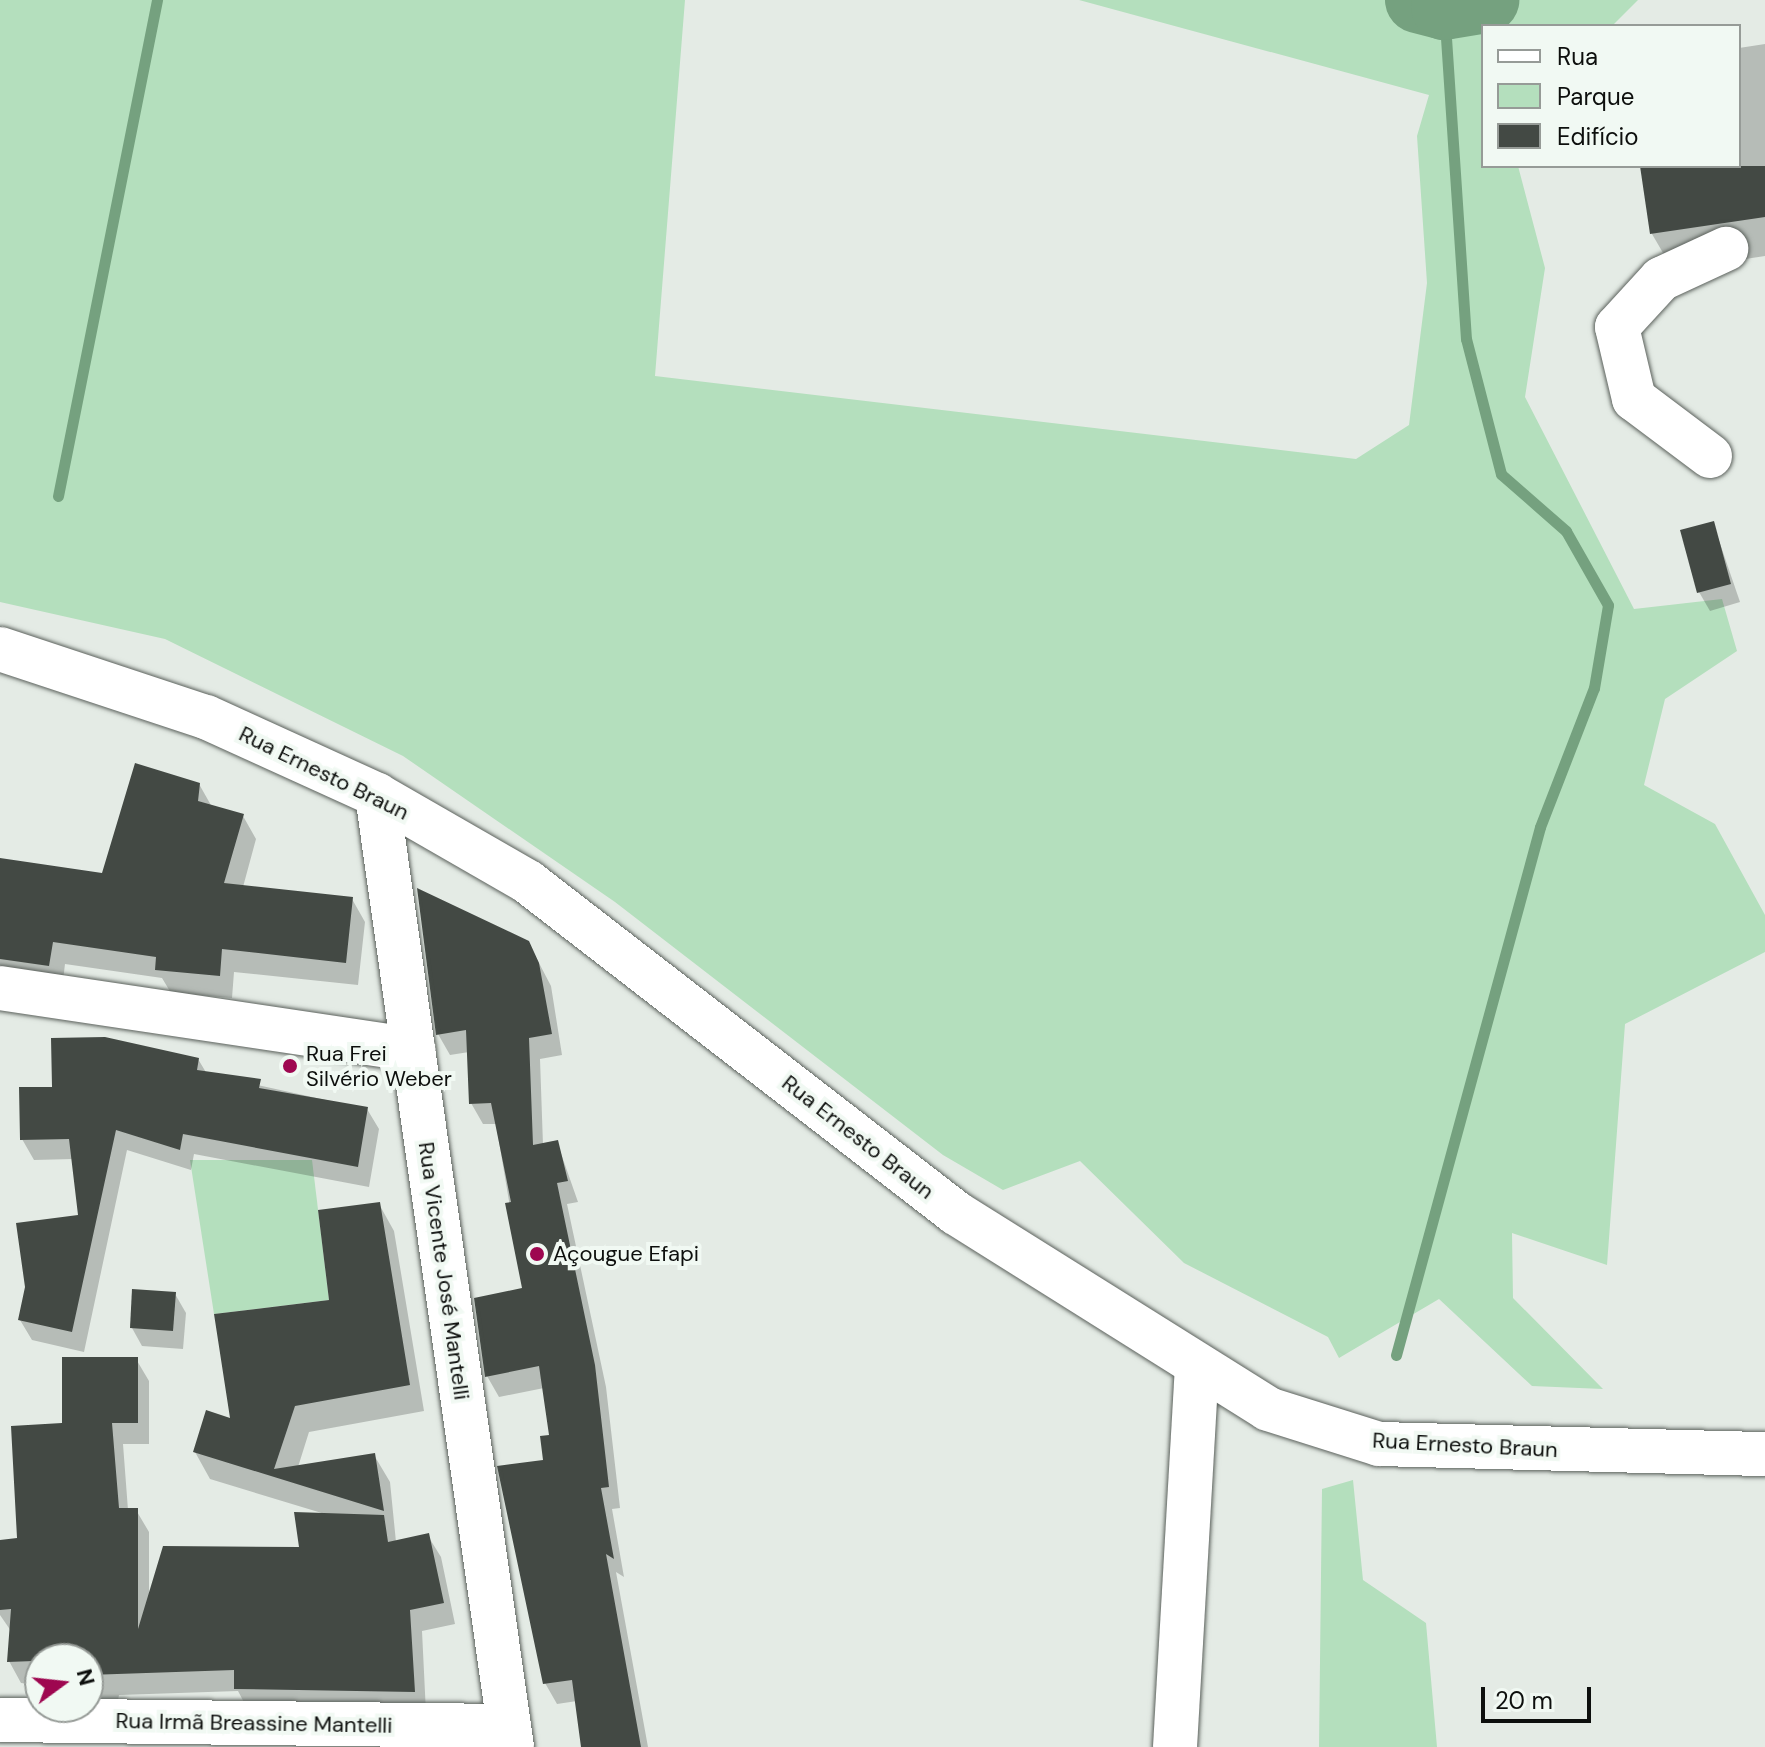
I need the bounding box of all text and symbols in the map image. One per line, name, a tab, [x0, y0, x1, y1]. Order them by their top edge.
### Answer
legend	[1481, 24, 1741, 168]
text: Rua	[1557, 41, 1598, 72]
text: Parque	[1557, 81, 1634, 112]
text: Edifício	[1557, 121, 1639, 152]
street label: Rua Ernesto Braun	[235, 720, 413, 826]
place label: Rua Frei Silvério Weber	[306, 1040, 452, 1092]
marker: Rua Frei Silvério Weber	[281, 1057, 299, 1075]
street label: Rua Ernesto Braun	[777, 1069, 939, 1205]
street label: Rua Vicente José Mantelli	[413, 1140, 475, 1402]
place label: Açougue Efapi	[553, 1241, 699, 1267]
marker: Açougue Efapi	[528, 1245, 546, 1263]
street label: Rua Ernesto Braun	[1372, 1427, 1558, 1463]
north arrow	[24, 1643, 104, 1723]
text: N	[70, 1666, 102, 1689]
scale bar	[1485, 1671, 1595, 1721]
text: 20 m	[1495, 1685, 1553, 1716]
street label: Rua Irmã Breassine Mantelli	[115, 1707, 393, 1739]

